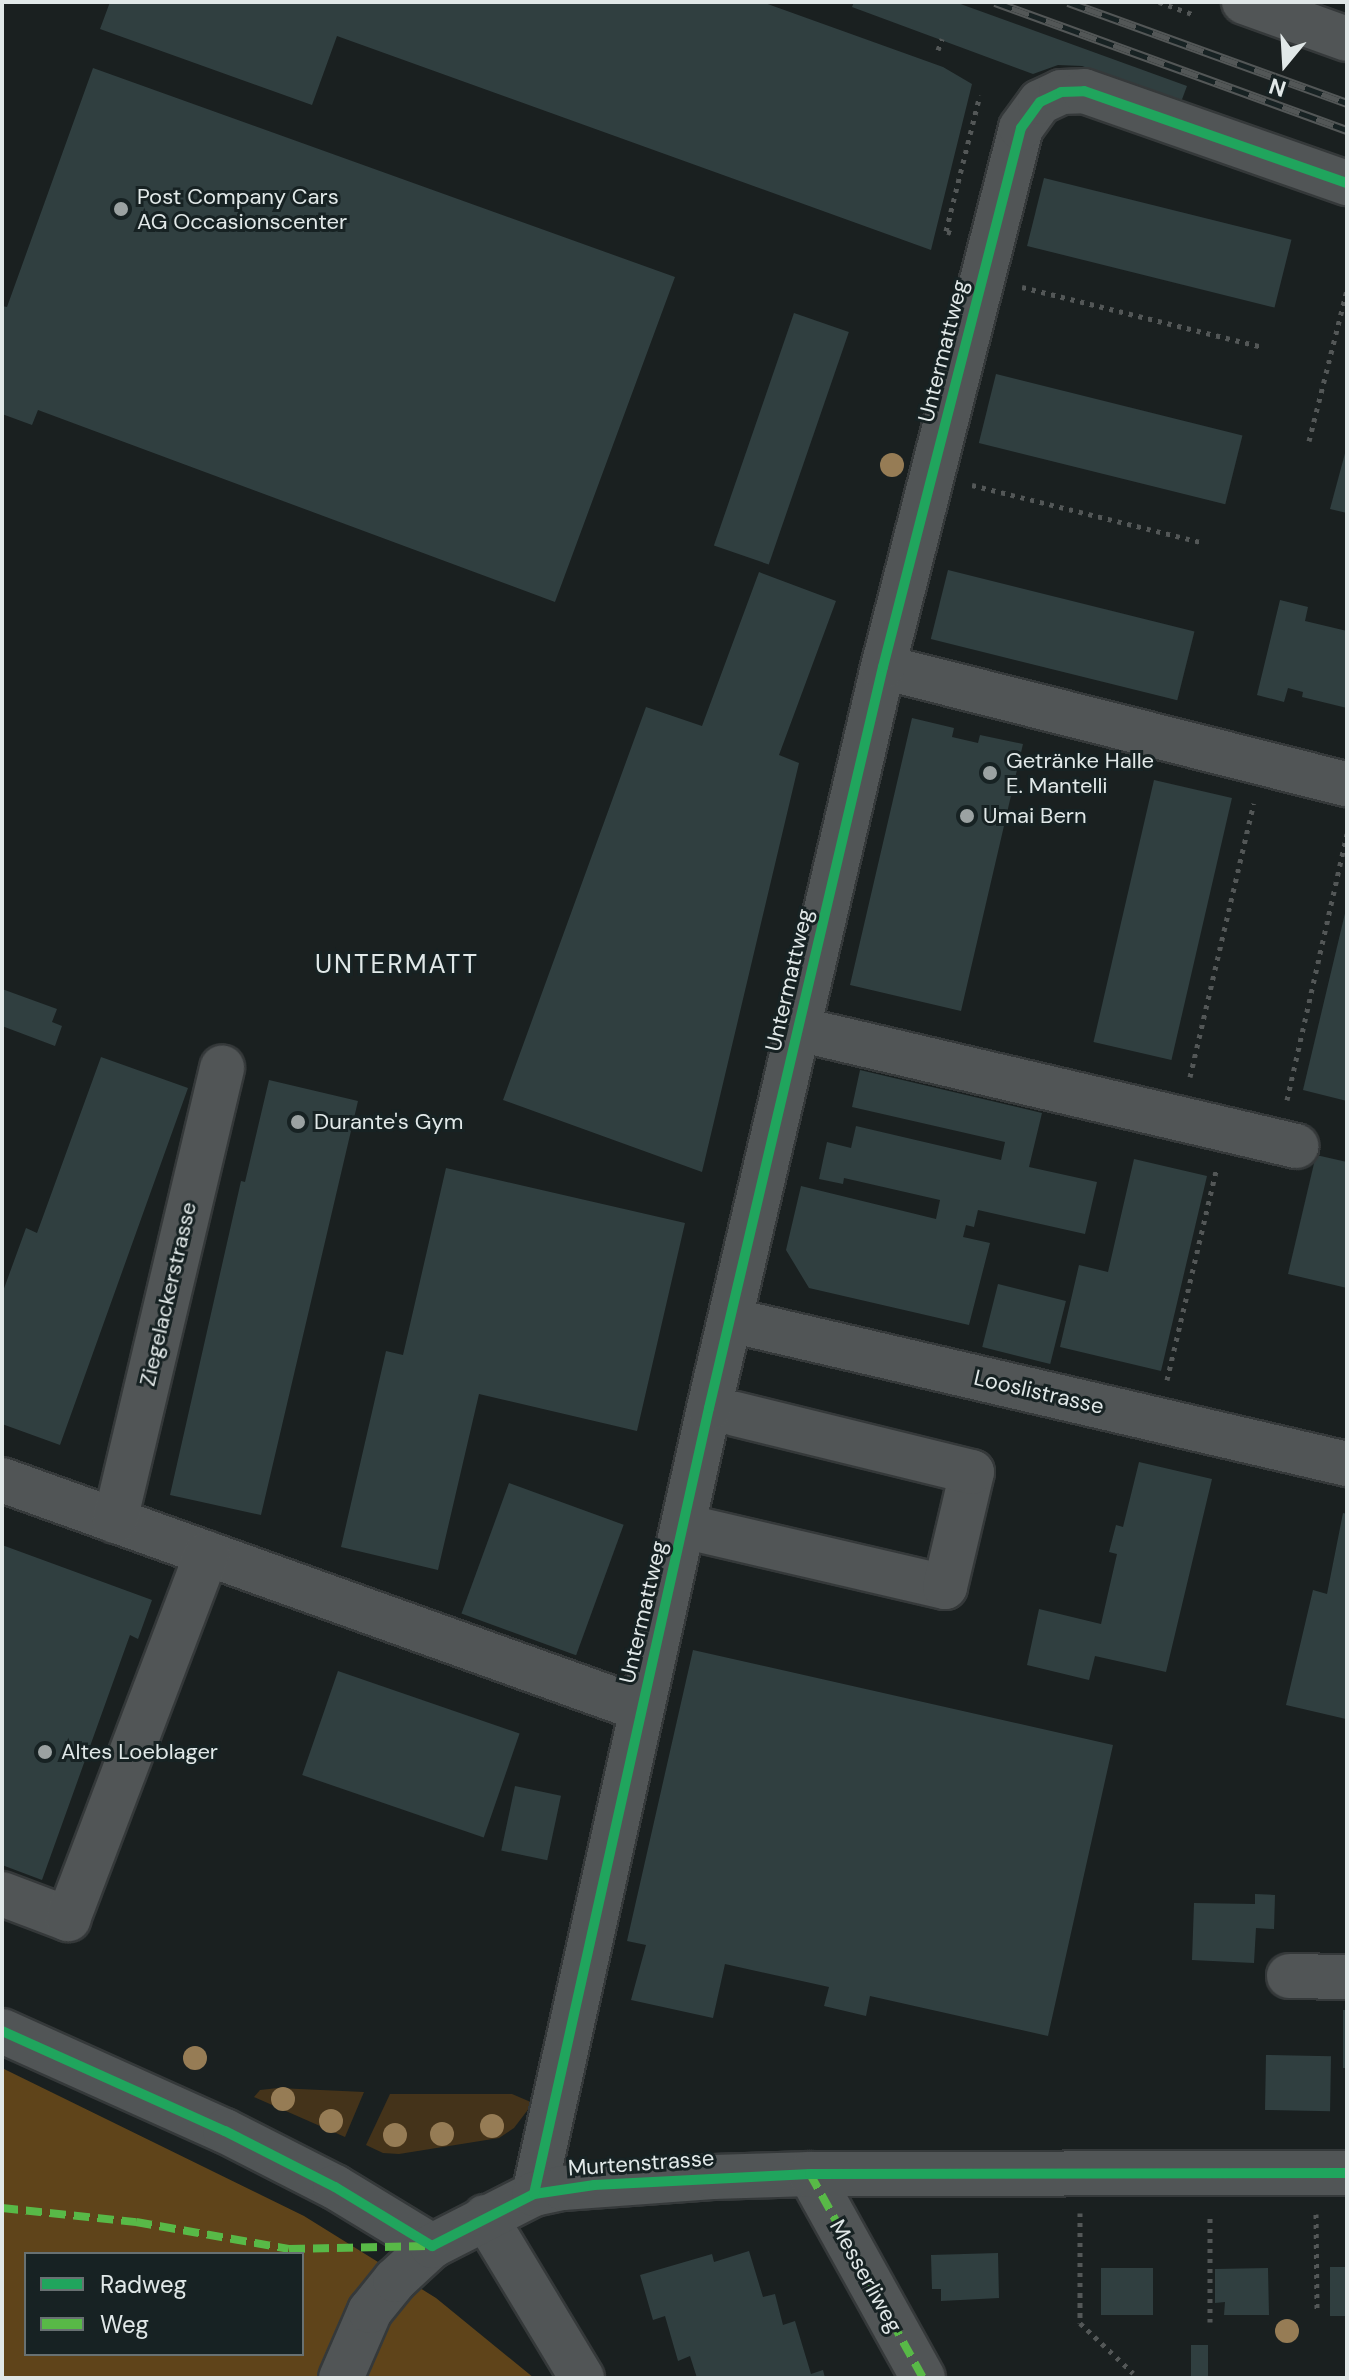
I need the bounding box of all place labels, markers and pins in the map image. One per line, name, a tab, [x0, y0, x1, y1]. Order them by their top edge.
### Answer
place label: Post Company Cars AG Occasionscenter	[137, 183, 347, 234]
marker: Post Company Cars AG Occasionscenter	[112, 200, 130, 218]
place label: Getränke Halle E. Mantelli	[1006, 747, 1154, 798]
marker: Getränke Halle E. Mantelli	[981, 764, 999, 782]
place label: Umai Bern	[983, 803, 1087, 829]
marker: Umai Bern	[958, 807, 976, 825]
place label: Durante's Gym	[314, 1109, 463, 1135]
marker: Durante's Gym	[289, 1113, 307, 1131]
place label: Altes Loeblager	[61, 1739, 218, 1765]
marker: Altes Loeblager	[36, 1743, 54, 1761]

